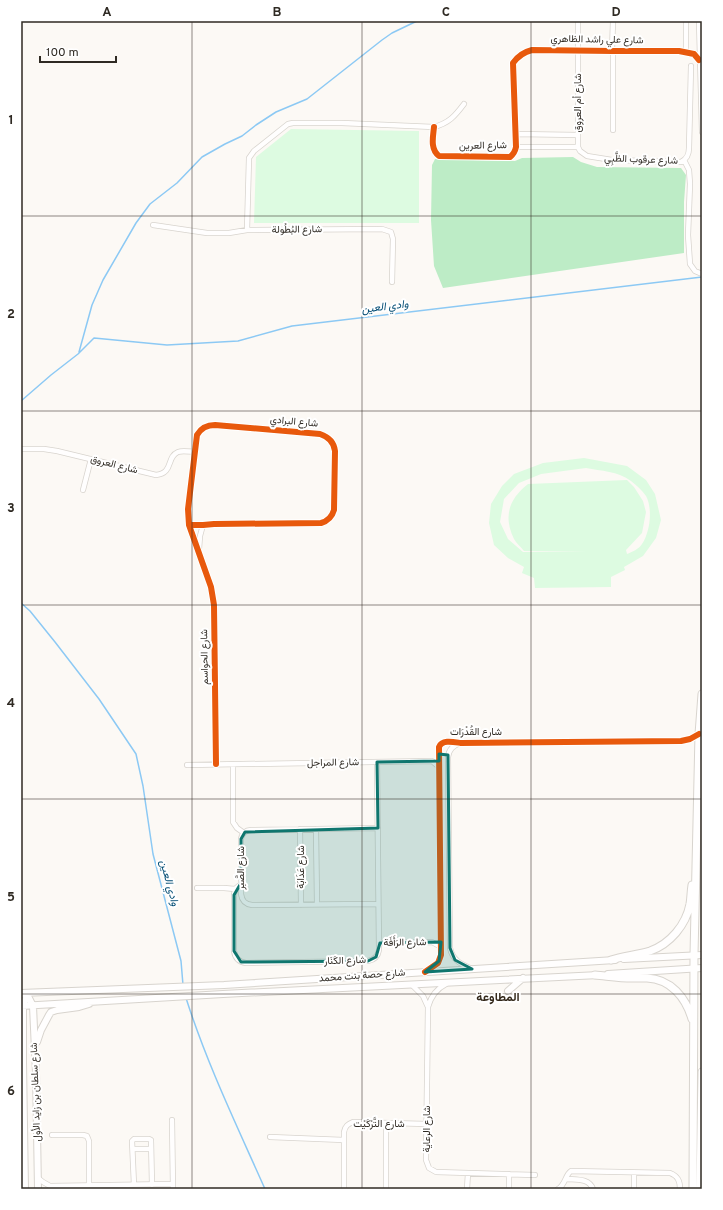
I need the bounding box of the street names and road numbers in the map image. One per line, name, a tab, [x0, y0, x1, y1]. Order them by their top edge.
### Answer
street label: شارع علي راشد الظاهري	[551, 33, 644, 48]
street label: شارع أم العروق	[572, 73, 585, 133]
street label: شارع العرين	[459, 139, 507, 153]
street label: شارع عرقوب الظَّبِي	[604, 150, 678, 169]
street label: شارع البُطُولة	[272, 222, 322, 237]
street label: شارع البرادي	[269, 413, 319, 432]
street label: شارع العروق	[89, 453, 139, 477]
street label: شارع الحواسم	[198, 629, 212, 685]
street label: شارع القُدْرَات	[450, 725, 502, 739]
street label: شارع المراجل	[307, 756, 359, 770]
street label: شارع عَدَابَة	[295, 845, 308, 889]
street label: شارع الصَّبر	[234, 846, 248, 891]
street label: شارع الرَأَفَة	[383, 935, 427, 950]
street label: شارع الكَنَار	[323, 954, 366, 968]
street label: شارع حصة بنت محمد	[318, 966, 406, 986]
street label: شارع سلطان بن زايد الأول	[28, 1042, 44, 1142]
street label: شارع الرعاية	[421, 1105, 434, 1152]
street label: شارع التَّرْكَيْت	[353, 1116, 405, 1131]

